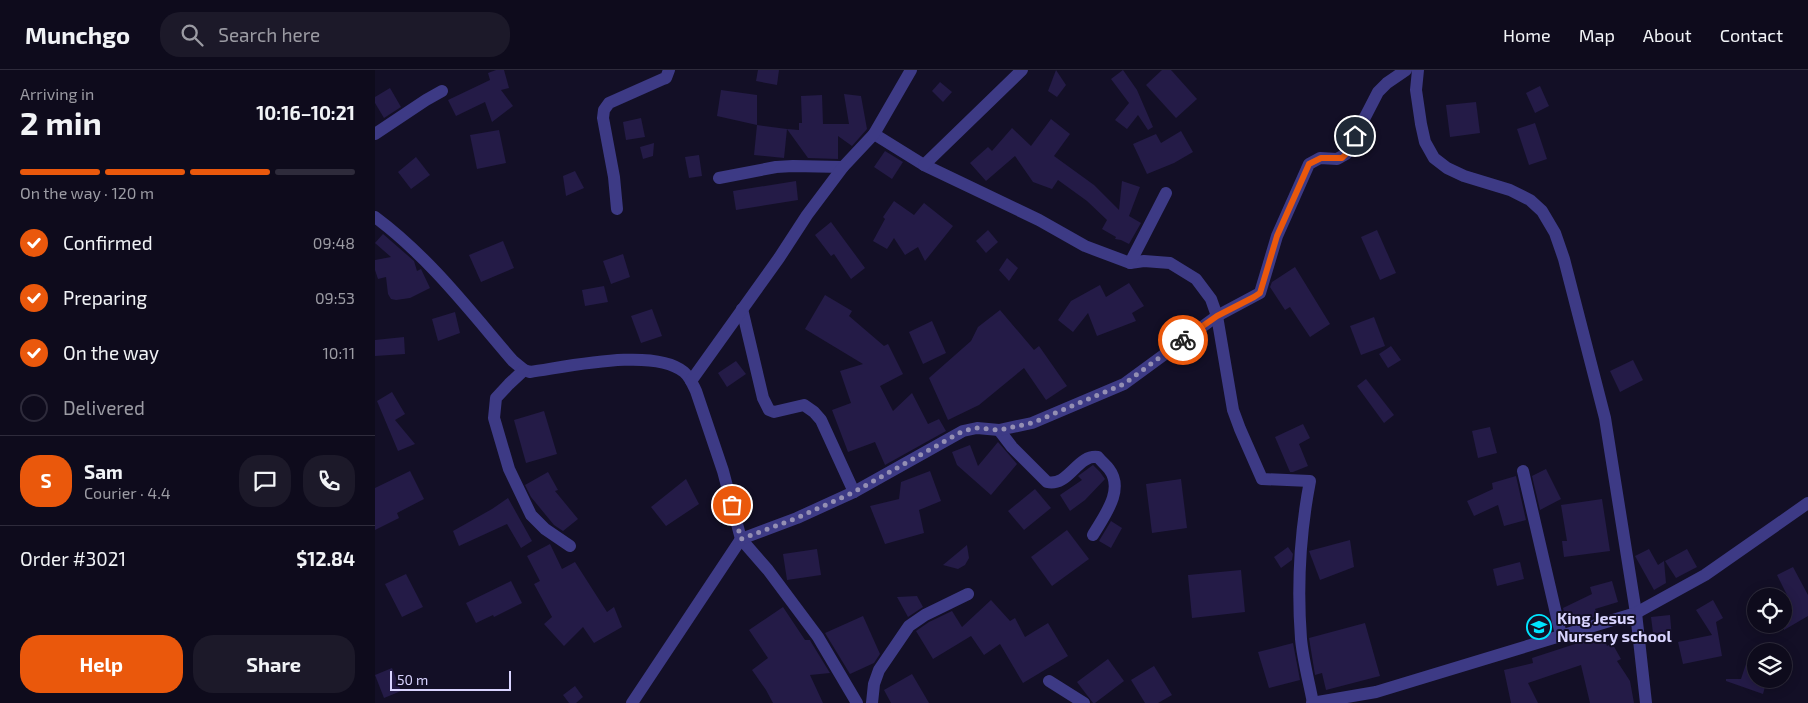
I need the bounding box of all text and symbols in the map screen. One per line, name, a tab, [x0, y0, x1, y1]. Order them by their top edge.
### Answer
search box	[160, 12, 510, 57]
text: Munchgo	[25, 20, 130, 49]
icon: search	[178, 21, 206, 49]
text: Search here	[218, 23, 320, 46]
text: Home	[1503, 24, 1551, 46]
text: Map	[1579, 24, 1615, 46]
text: About	[1643, 24, 1692, 46]
text: Contact	[1720, 24, 1783, 46]
text: Arriving in	[20, 84, 94, 103]
text: 10:16–10:21	[256, 101, 355, 124]
text: 2 min	[20, 103, 102, 141]
pin	[1334, 115, 1376, 157]
icon: home	[1341, 122, 1369, 150]
text: On the way · 120 m	[20, 183, 154, 202]
icon: check	[20, 229, 48, 257]
text: Confirmed	[63, 231, 153, 254]
text: 09:48	[313, 233, 355, 252]
icon: check	[20, 284, 48, 312]
text: Preparing	[63, 286, 147, 309]
text: 09:53	[315, 288, 355, 307]
courier	[1158, 315, 1208, 365]
icon: bike	[1169, 326, 1197, 354]
icon: check	[20, 339, 48, 367]
text: On the way	[63, 341, 159, 364]
text: 10:11	[322, 343, 355, 362]
text: Delivered	[63, 396, 145, 419]
button: chat	[239, 455, 291, 507]
button: phone	[303, 455, 355, 507]
text: Sam	[84, 460, 123, 483]
text: S	[40, 469, 52, 492]
text: Courier · 4.4	[84, 483, 171, 502]
pin	[711, 484, 753, 526]
icon: bag	[718, 491, 746, 519]
text: Order #3021	[20, 547, 126, 570]
text: $12.84	[296, 547, 355, 570]
map controls	[1747, 588, 1792, 688]
button: locate	[1747, 588, 1792, 633]
place label: King Jesus Nursery school	[1557, 608, 1673, 646]
school or university icon: King Jesus Nursery school	[1526, 614, 1552, 640]
button: Help	[20, 635, 183, 693]
button: Share	[193, 635, 355, 693]
button: layers	[1747, 643, 1792, 688]
scale bar	[390, 668, 511, 691]
text: 50 m	[397, 671, 428, 688]

